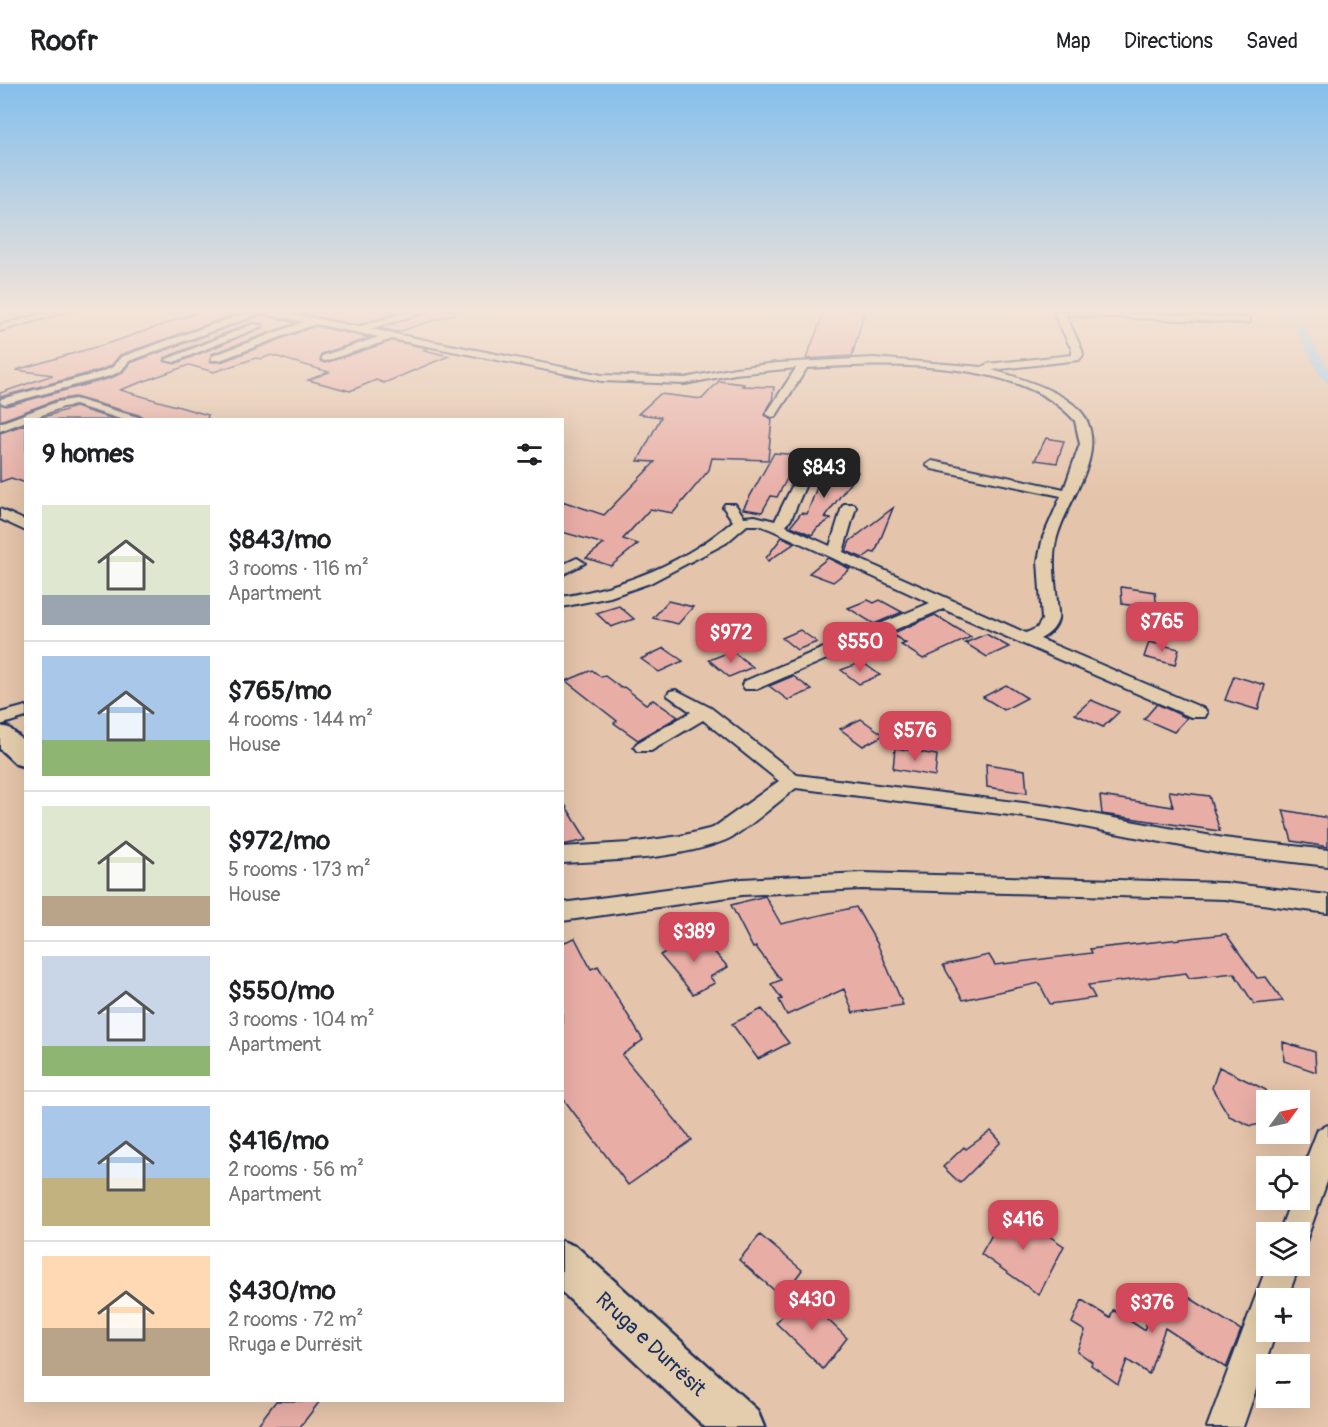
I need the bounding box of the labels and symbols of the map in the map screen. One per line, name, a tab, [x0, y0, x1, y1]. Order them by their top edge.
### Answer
pin: $843	[788, 448, 860, 499]
pin: $765	[1126, 602, 1198, 653]
pin: $972	[695, 613, 767, 664]
pin: $550	[824, 622, 896, 673]
pin: $576	[879, 711, 951, 762]
pin: $389	[658, 912, 730, 963]
north arrow	[1256, 1090, 1310, 1144]
pin: $416	[987, 1200, 1059, 1251]
pin: $430	[776, 1280, 848, 1331]
pin: $376	[1116, 1283, 1188, 1334]
street label: Rruga e Durrësit	[590, 1286, 712, 1403]

